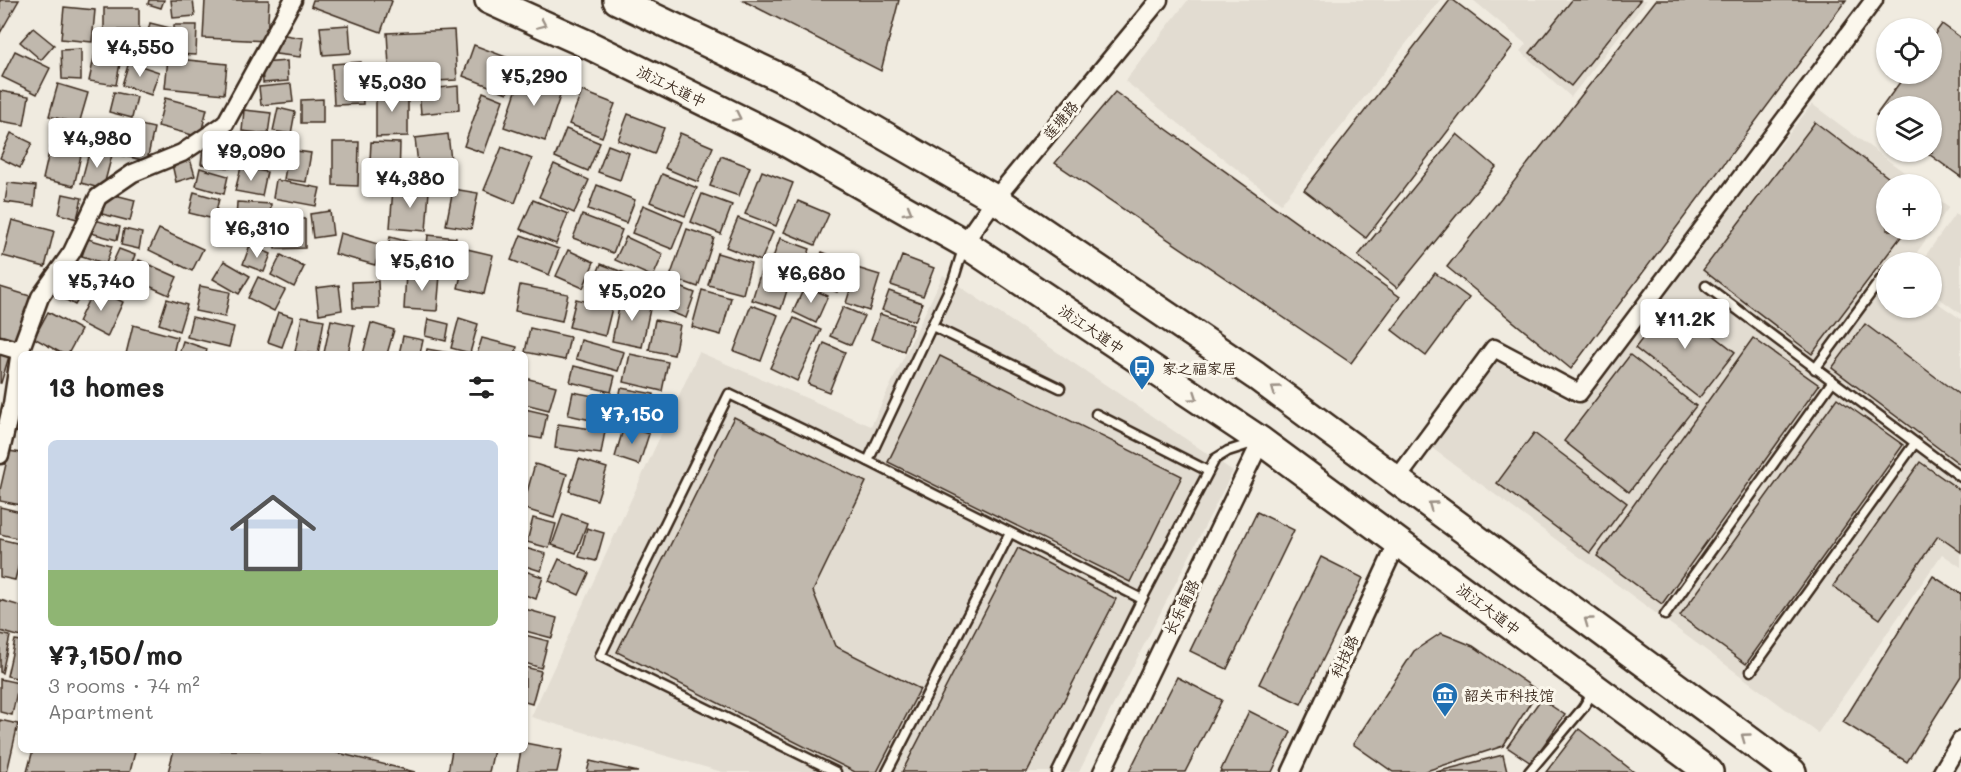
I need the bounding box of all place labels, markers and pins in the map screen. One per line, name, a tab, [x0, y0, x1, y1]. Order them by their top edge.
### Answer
pin: ¥4,550	[91, 27, 189, 78]
pin: ¥5,290	[485, 56, 583, 107]
pin: ¥5,030	[343, 62, 441, 113]
pin: ¥4,980	[48, 118, 146, 169]
pin: ¥9,090	[202, 131, 300, 182]
pin: ¥4,380	[361, 158, 459, 209]
pin: ¥6,310	[208, 208, 306, 259]
pin: ¥5,610	[373, 241, 471, 292]
pin: ¥6,680	[762, 253, 860, 304]
pin: ¥5,740	[52, 261, 150, 312]
pin: ¥5,020	[583, 271, 681, 322]
pin: ¥11.2K	[1636, 299, 1734, 350]
bus stop icon: 家之福家居	[1127, 353, 1157, 391]
place label: 家之福家居	[1162, 358, 1237, 378]
pin: ¥7,150	[583, 394, 681, 445]
museum icon: 韶关市科技馆	[1430, 680, 1460, 718]
place label: 韶关市科技馆	[1464, 685, 1554, 705]

